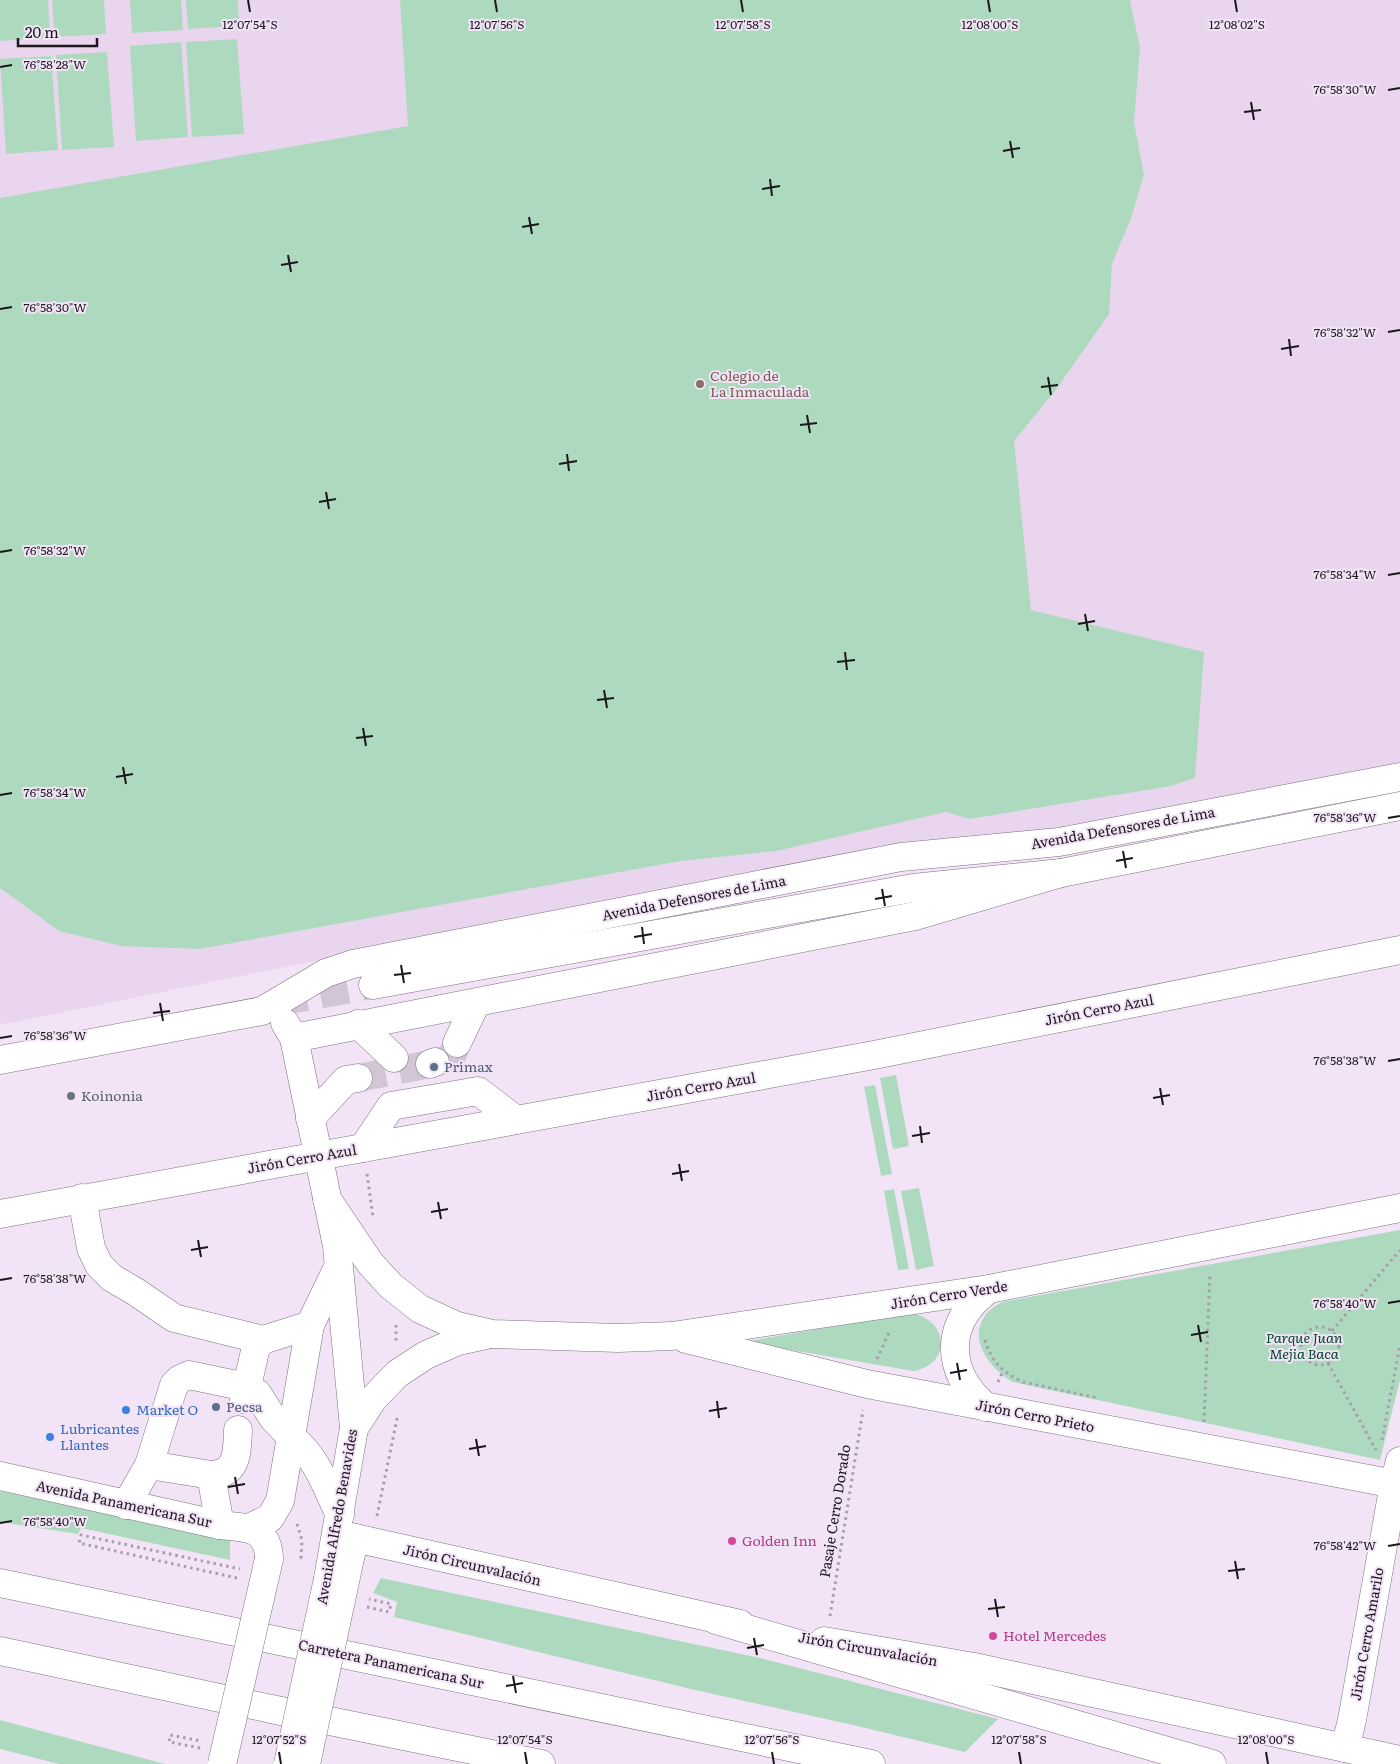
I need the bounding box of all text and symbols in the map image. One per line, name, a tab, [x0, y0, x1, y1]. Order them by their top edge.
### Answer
scale bar	[18, 15, 96, 47]
text: 12°07'54"S	[222, 15, 278, 33]
text: 12°07'56"S	[469, 15, 525, 33]
text: 12°07'58"S	[715, 15, 771, 33]
text: 12°08'00"S	[962, 15, 1018, 33]
text: 12°08'02"S	[1209, 15, 1265, 33]
text: 20 m	[25, 20, 59, 43]
text: 76°58'28"W	[24, 55, 86, 73]
text: 76°58'30"W	[1313, 80, 1377, 98]
text: 76°58'30"W	[23, 298, 87, 316]
text: 76°58'32"W	[1314, 323, 1376, 341]
place label: Colegio de La Inmaculada	[710, 365, 810, 401]
marker: Colegio de La Inmaculada	[694, 378, 706, 390]
text: 76°58'32"W	[24, 541, 86, 559]
text: 76°58'34"W	[1314, 565, 1376, 583]
text: 76°58'34"W	[24, 783, 86, 801]
street label: Avenida Defensores de Lima	[1029, 801, 1217, 853]
text: 76°58'36"W	[1314, 808, 1376, 826]
street label: Avenida Defensores de Lima	[600, 869, 788, 925]
street label: Jirón Cerro Azul	[1043, 989, 1155, 1029]
text: 76°58'36"W	[24, 1026, 86, 1044]
text: 76°58'38"W	[1314, 1051, 1376, 1069]
place label: Primax	[444, 1056, 493, 1076]
marker: Primax	[428, 1061, 440, 1073]
street label: Jirón Cerro Azul	[645, 1067, 757, 1105]
place label: Koinonia	[81, 1085, 143, 1105]
marker: Koinonia	[65, 1090, 77, 1102]
street label: Jirón Cerro Azul	[246, 1139, 358, 1177]
text: 76°58'38"W	[24, 1269, 86, 1287]
street label: Jirón Cerro Verde	[889, 1275, 1009, 1313]
text: 76°58'40"W	[1313, 1294, 1377, 1312]
park label: Parque Juan Mejia Baca	[1266, 1327, 1343, 1363]
street label: Jirón Cerro Prieto	[974, 1394, 1096, 1436]
place label: Pecsa	[226, 1396, 263, 1416]
place label: Market O	[136, 1399, 198, 1419]
marker: Pecsa	[210, 1401, 222, 1413]
marker: Market O	[120, 1404, 132, 1416]
place label: Lubricantes Llantes	[60, 1418, 139, 1454]
street label: Avenida Alfredo Benavides	[311, 1427, 361, 1606]
marker: Lubricantes Llantes	[44, 1431, 56, 1443]
street label: Pasaje Cerro Dorado	[814, 1443, 854, 1579]
street label: Avenida Panamericana Sur	[35, 1475, 214, 1531]
text: 76°58'40"W	[23, 1512, 87, 1530]
place label: Golden Inn	[742, 1530, 817, 1550]
marker: Golden Inn	[726, 1535, 738, 1547]
text: 76°58'42"W	[1314, 1536, 1376, 1554]
street label: Jirón Circunvalación	[401, 1538, 543, 1590]
street label: Jirón Cerro Amarilo	[1344, 1566, 1388, 1702]
place label: Hotel Mercedes	[1003, 1625, 1106, 1645]
street label: Jirón Circunvalación	[797, 1626, 939, 1670]
marker: Hotel Mercedes	[987, 1630, 999, 1642]
street label: Carretera Panamericana Sur	[297, 1634, 486, 1693]
text: 12°07'52"S	[252, 1730, 306, 1748]
text: 12°07'54"S	[497, 1730, 553, 1748]
text: 12°07'56"S	[744, 1730, 800, 1748]
text: 12°07'58"S	[991, 1730, 1047, 1748]
text: 12°08'00"S	[1238, 1730, 1294, 1748]

